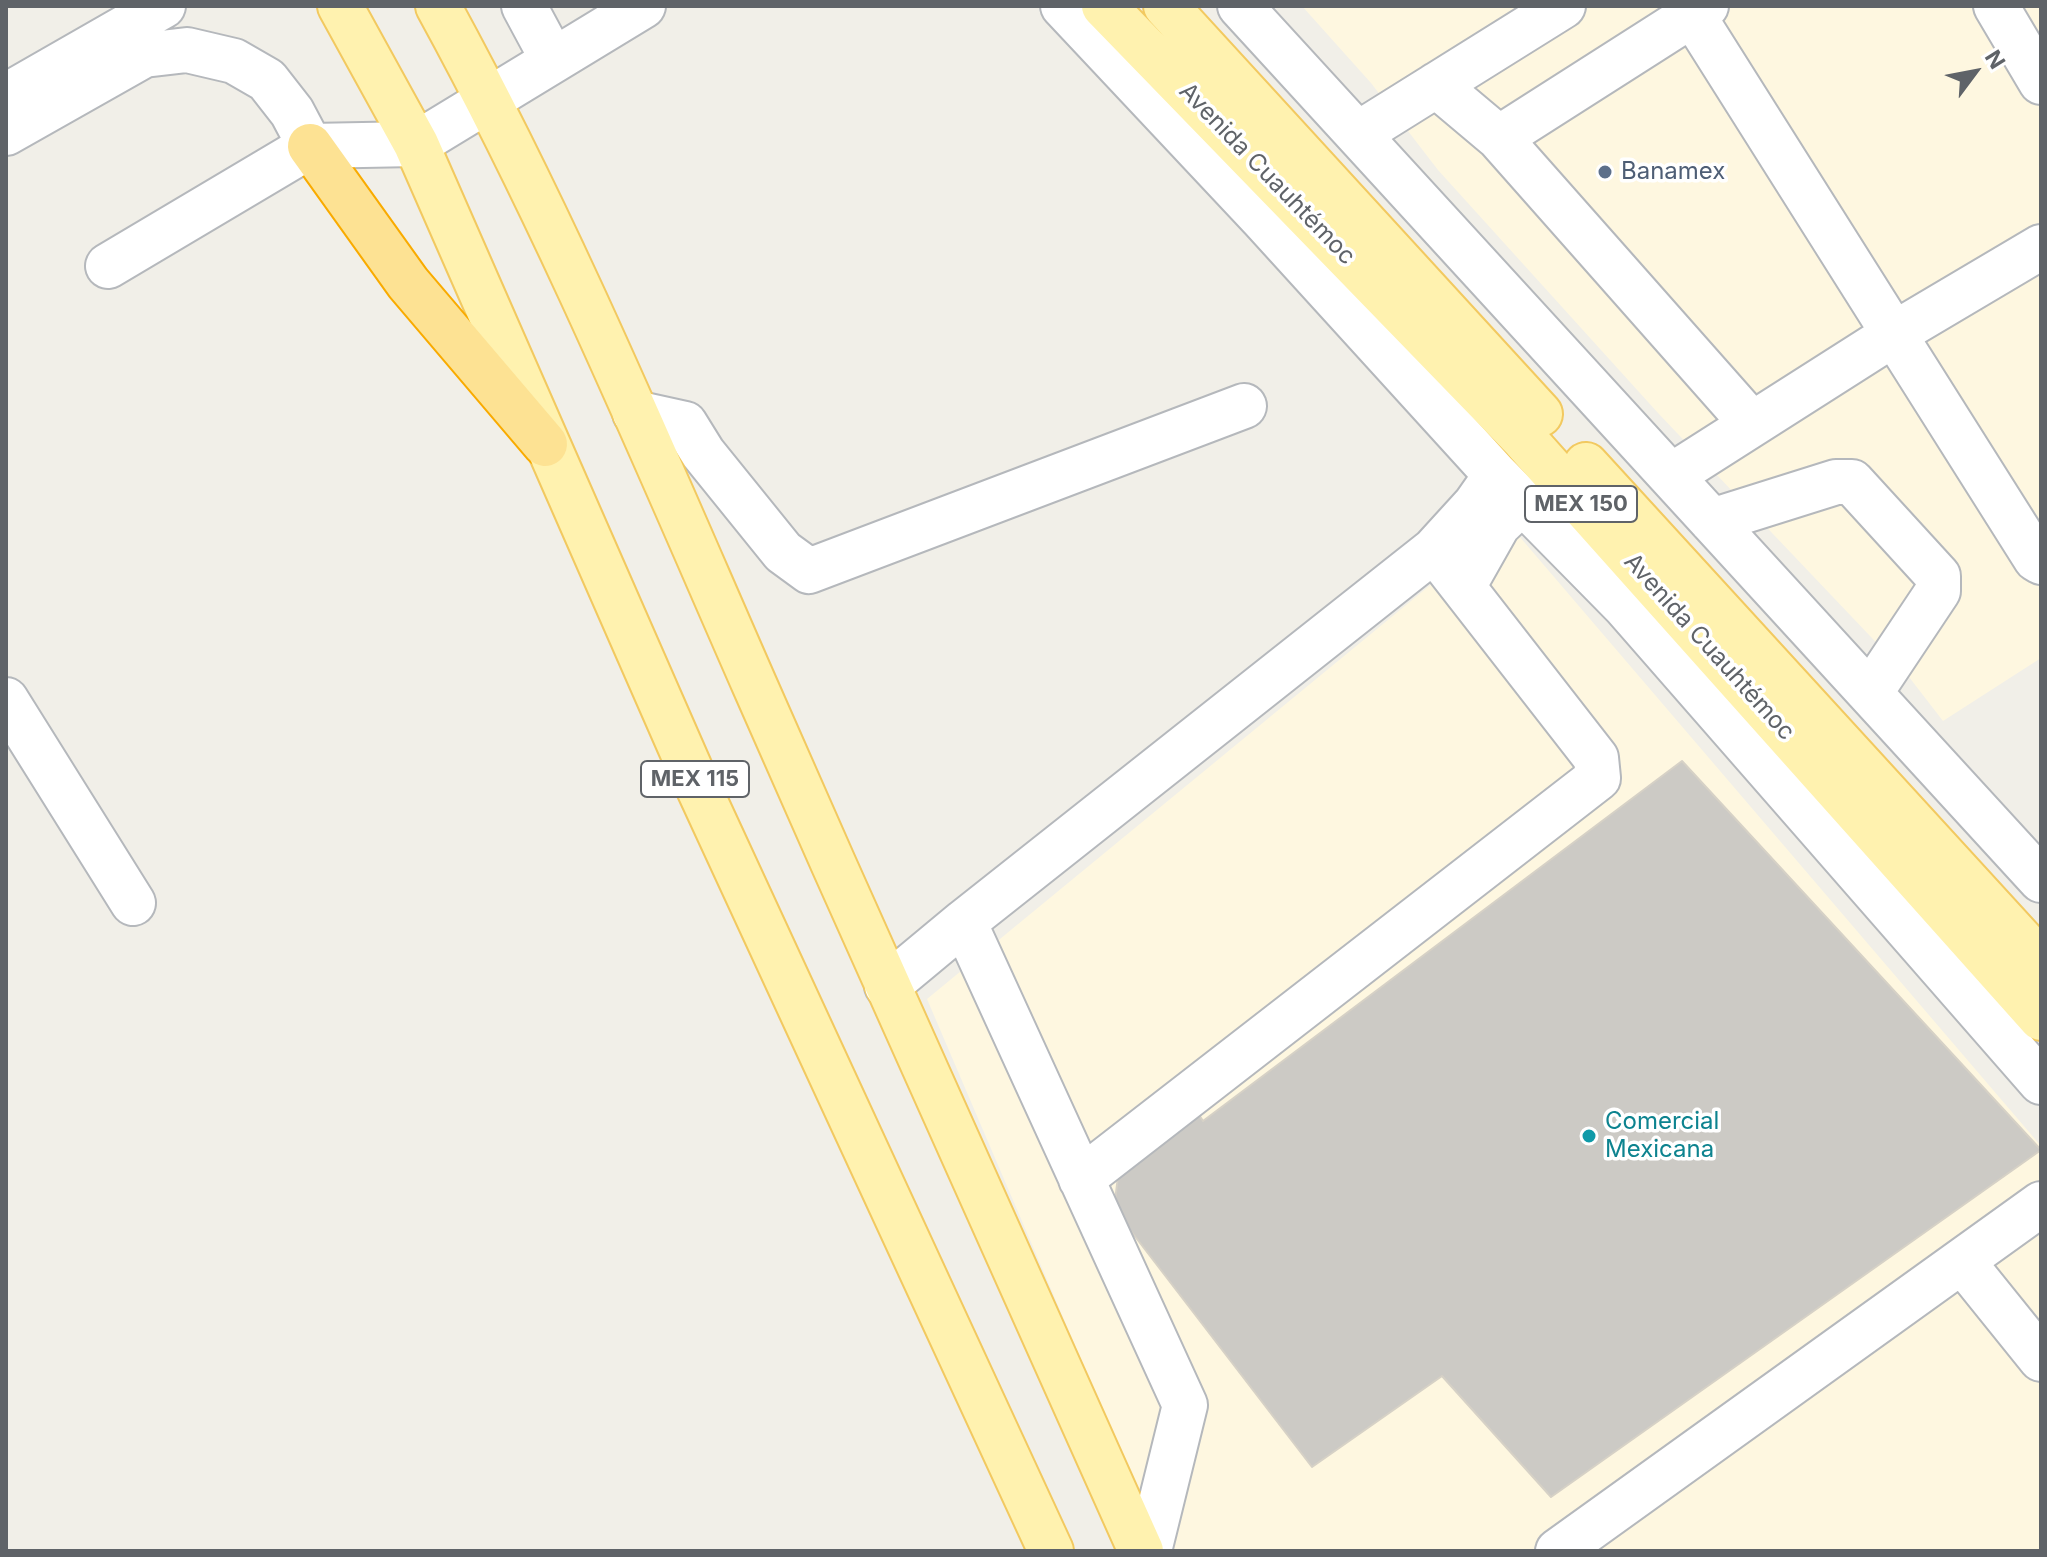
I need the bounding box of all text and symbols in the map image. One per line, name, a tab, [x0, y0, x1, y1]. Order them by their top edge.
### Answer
north arrow	[1935, 32, 2015, 112]
text: N	[1980, 45, 2011, 73]
street label: Avenida Cuauhtémoc	[1173, 77, 1361, 271]
place label: Banamex	[1621, 158, 1725, 186]
marker: Banamex	[1596, 163, 1614, 181]
road number: MEX 150	[1525, 486, 1637, 522]
street label: Avenida Cuauhtémoc	[1618, 548, 1800, 746]
road number: MEX 115	[641, 761, 749, 797]
place label: Comercial Mexicana	[1605, 1108, 1719, 1164]
marker: Comercial Mexicana	[1580, 1127, 1598, 1145]

